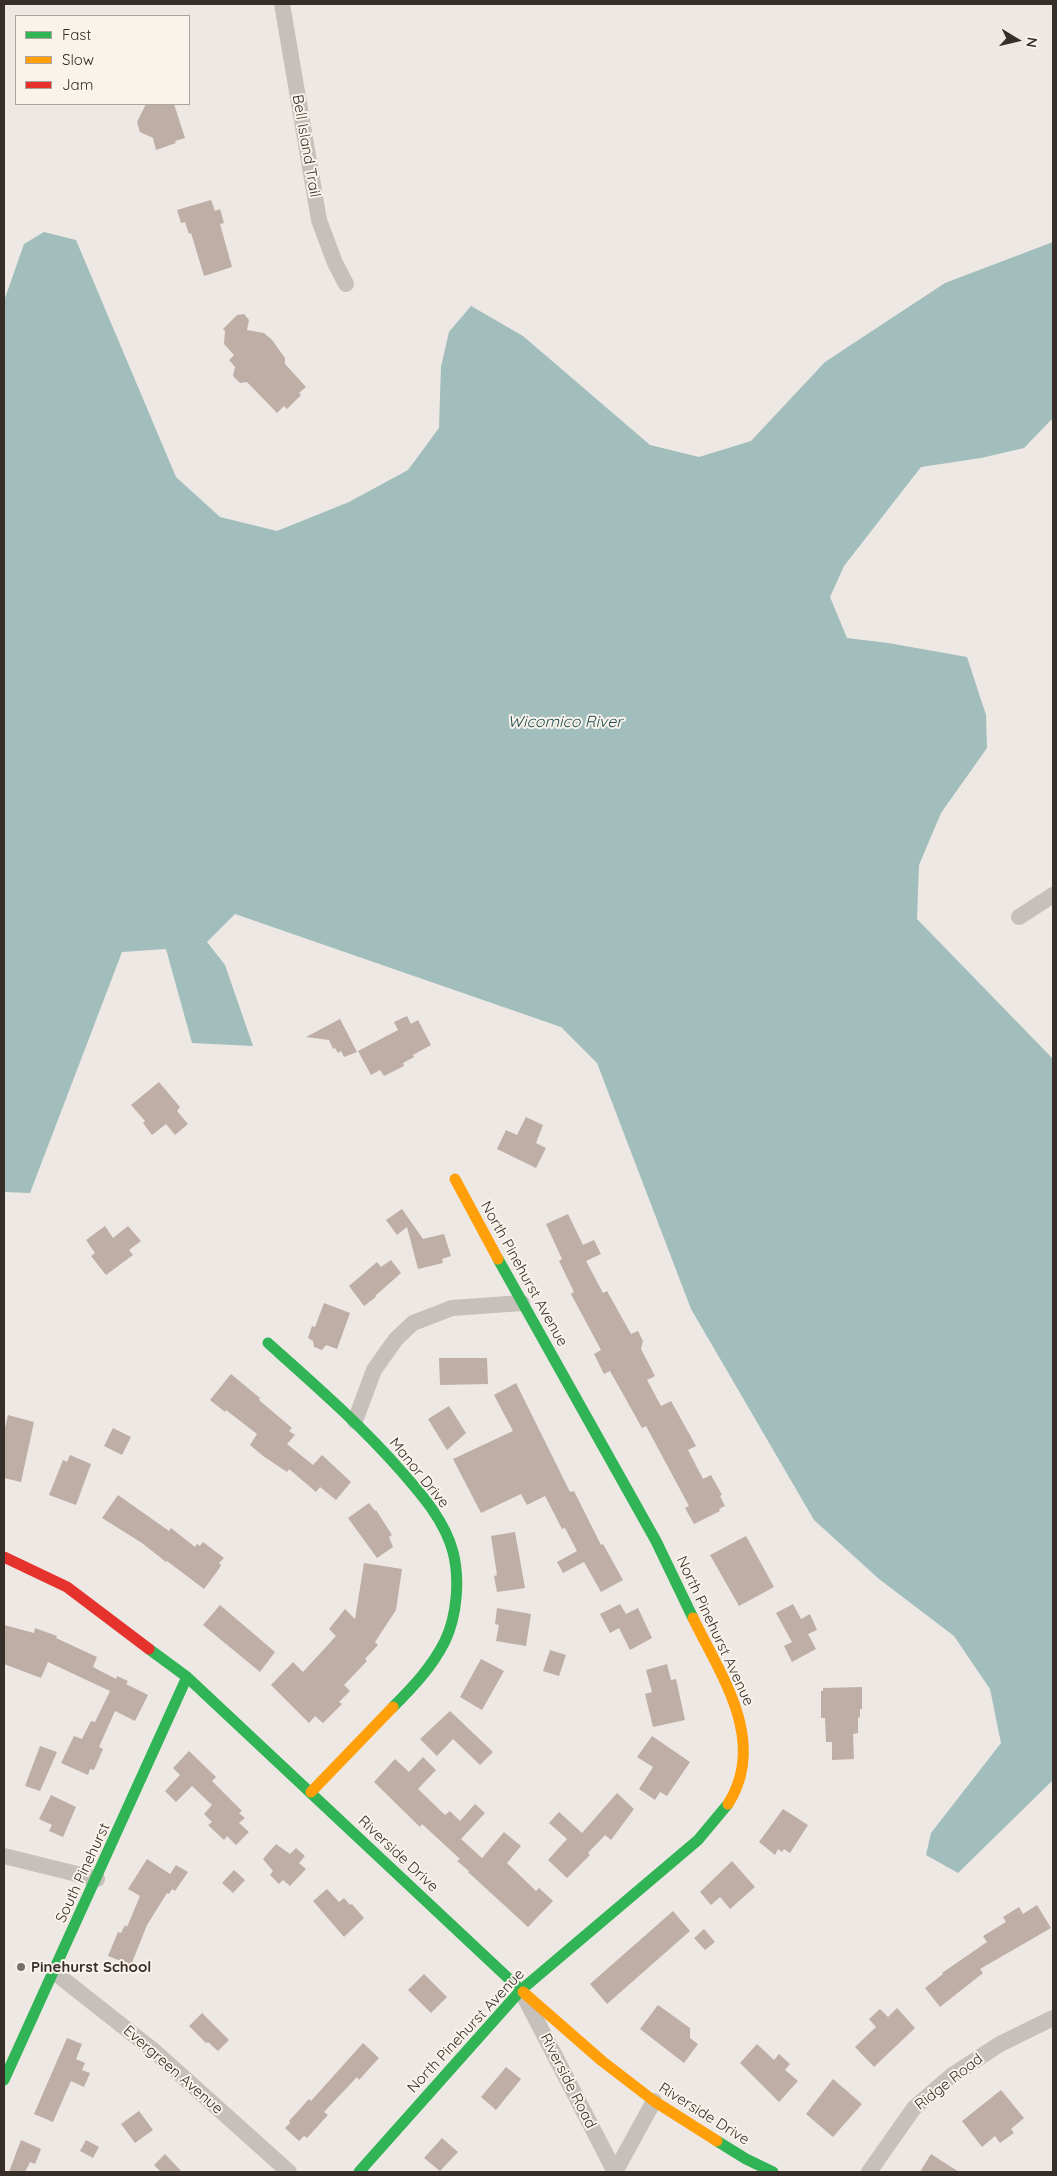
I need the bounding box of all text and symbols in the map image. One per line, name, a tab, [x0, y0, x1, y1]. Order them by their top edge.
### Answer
legend	[15, 15, 190, 105]
north arrow	[992, 15, 1042, 65]
text: Fast	[62, 25, 91, 44]
text: N	[1022, 36, 1042, 49]
text: Slow	[62, 50, 94, 69]
text: Jam	[62, 75, 93, 94]
street label: Bell Island Trail	[288, 93, 324, 199]
water label: Wicomico River	[508, 712, 622, 732]
street label: North Pinehurst Avenue	[477, 1198, 571, 1350]
street label: Manor Drive	[385, 1434, 453, 1512]
street label: North Pinehurst Avenue	[672, 1553, 758, 1709]
street label: Riverside Drive	[354, 1812, 442, 1896]
street label: South Pinehurst	[52, 1820, 114, 1926]
place label: Pinehurst School	[31, 1958, 151, 1976]
marker: Pinehurst School	[15, 1961, 27, 1973]
street label: North Pinehurst Avenue	[404, 1965, 528, 2097]
street label: Evergreen Avenue	[120, 2022, 226, 2118]
street label: Riverside Road	[536, 2030, 600, 2132]
street label: Ridge Road	[911, 2050, 987, 2114]
street label: Riverside Drive	[655, 2079, 753, 2149]

